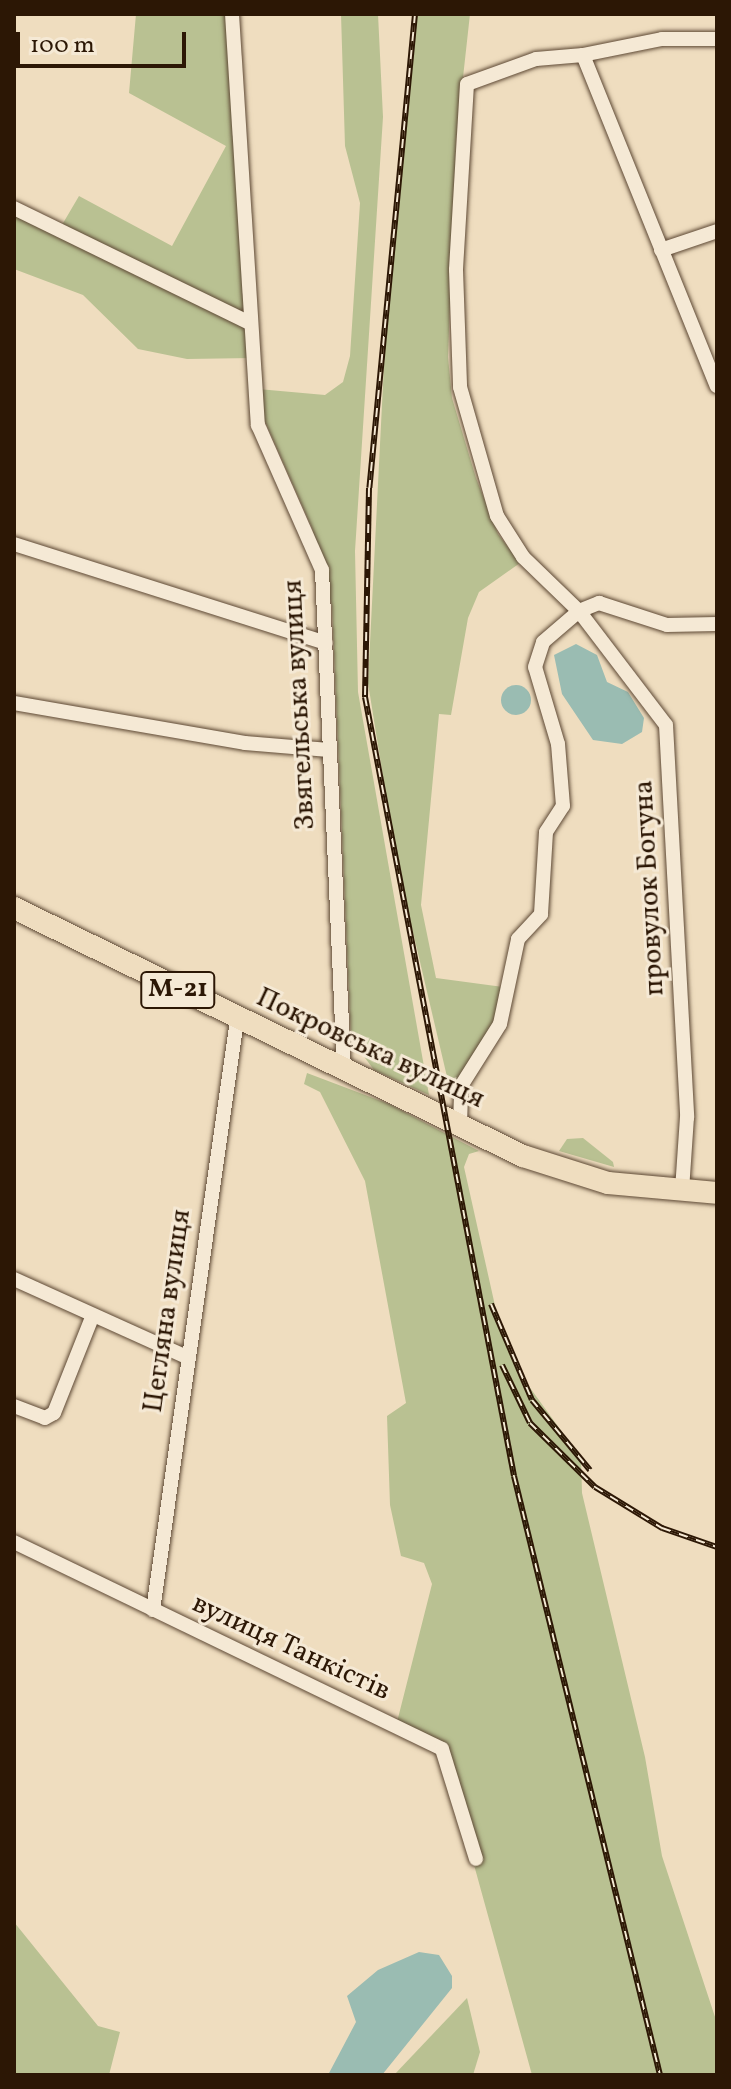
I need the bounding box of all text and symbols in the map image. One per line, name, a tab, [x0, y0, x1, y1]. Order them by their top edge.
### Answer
scale bar	[20, 16, 190, 66]
text: 100 m	[30, 29, 95, 63]
street label: Звягельська вулиця	[277, 579, 323, 831]
street label: провулок Богуна	[628, 779, 672, 997]
road number: М-21	[140, 968, 216, 1012]
street label: Покровська вулиця	[251, 981, 489, 1117]
street label: Цегляна вулиця	[137, 1207, 199, 1415]
street label: вулиця Танкістів	[186, 1587, 396, 1709]

